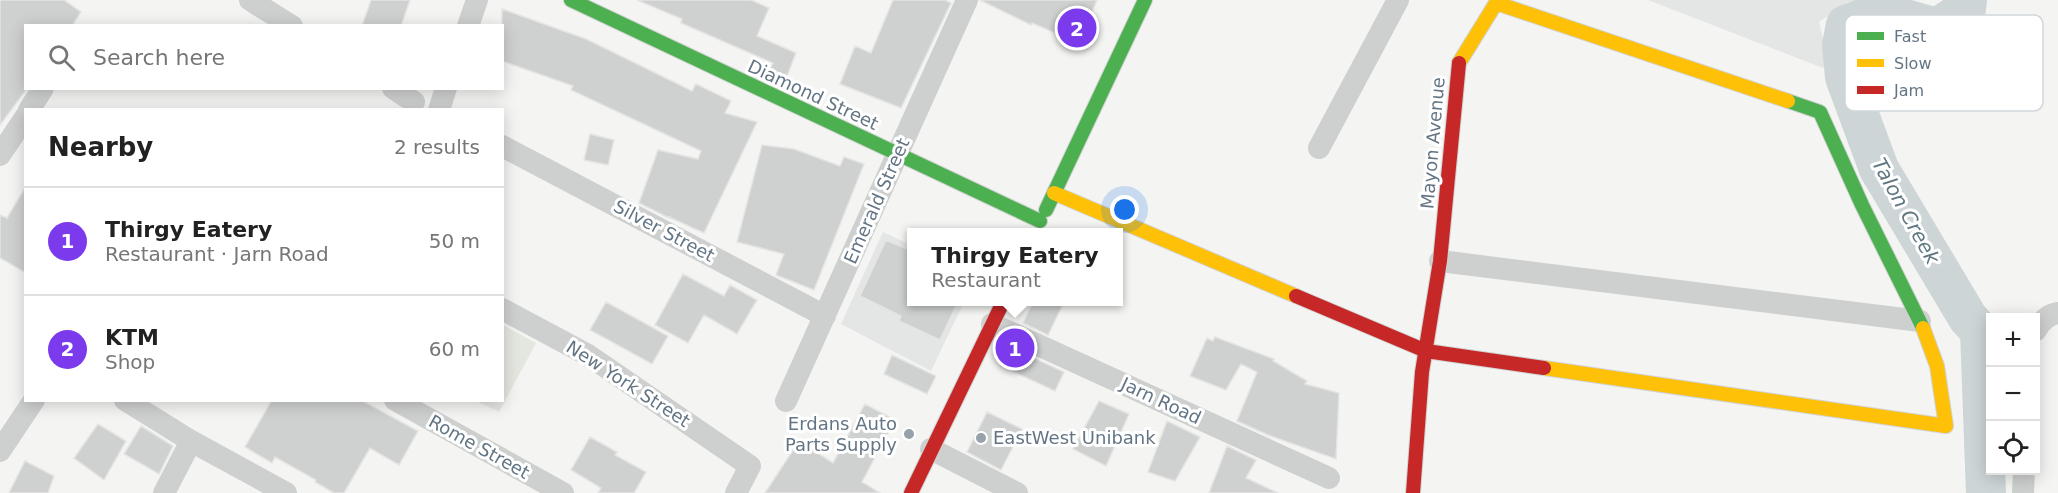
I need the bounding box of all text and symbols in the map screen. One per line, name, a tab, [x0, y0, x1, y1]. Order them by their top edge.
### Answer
pin: 2	[1058, 6, 1096, 51]
legend	[1845, 15, 2043, 111]
search box	[24, 24, 504, 90]
text: Fast	[1894, 27, 1926, 46]
icon: search	[45, 41, 78, 74]
text: Search here	[93, 45, 225, 70]
text: Slow	[1894, 54, 1931, 73]
street label: Diamond Street	[745, 55, 882, 134]
street label: Mayon Avenue	[1416, 76, 1449, 210]
text: Jam	[1893, 81, 1924, 100]
text: Nearby	[48, 132, 153, 162]
text: 2 results	[394, 135, 480, 159]
street label: Emerald Street	[839, 135, 914, 267]
water label: Talon Creek	[1867, 154, 1946, 269]
street label: Silver Street	[610, 195, 718, 266]
your location	[1110, 195, 1139, 224]
text: Thirgy Eatery	[105, 217, 272, 242]
popup	[907, 228, 1123, 306]
text: 1	[61, 229, 74, 253]
text: 50 m	[429, 229, 480, 253]
text: Restaurant · Jarn Road	[105, 242, 329, 266]
text: Thirgy Eatery	[931, 243, 1099, 268]
text: Restaurant	[931, 268, 1041, 292]
map controls	[1986, 313, 2040, 475]
button: +	[1986, 313, 2040, 367]
text: KTM	[105, 325, 159, 350]
pin: 1	[996, 326, 1034, 370]
street label: New York Street	[563, 336, 694, 431]
text: 2	[61, 337, 74, 361]
text: 60 m	[429, 337, 480, 361]
text: Shop	[105, 350, 155, 374]
button: −	[1986, 367, 2040, 421]
street label: Jarn Road	[1117, 372, 1204, 428]
street label: Rome Street	[425, 410, 533, 483]
place label: Erdans Auto Parts Supply	[785, 413, 897, 455]
button: locate	[1986, 421, 2040, 475]
marker: Erdans Auto Parts Supply	[902, 427, 916, 441]
place label: EastWest Unibank	[993, 427, 1156, 448]
marker: EastWest Unibank	[974, 431, 988, 445]

